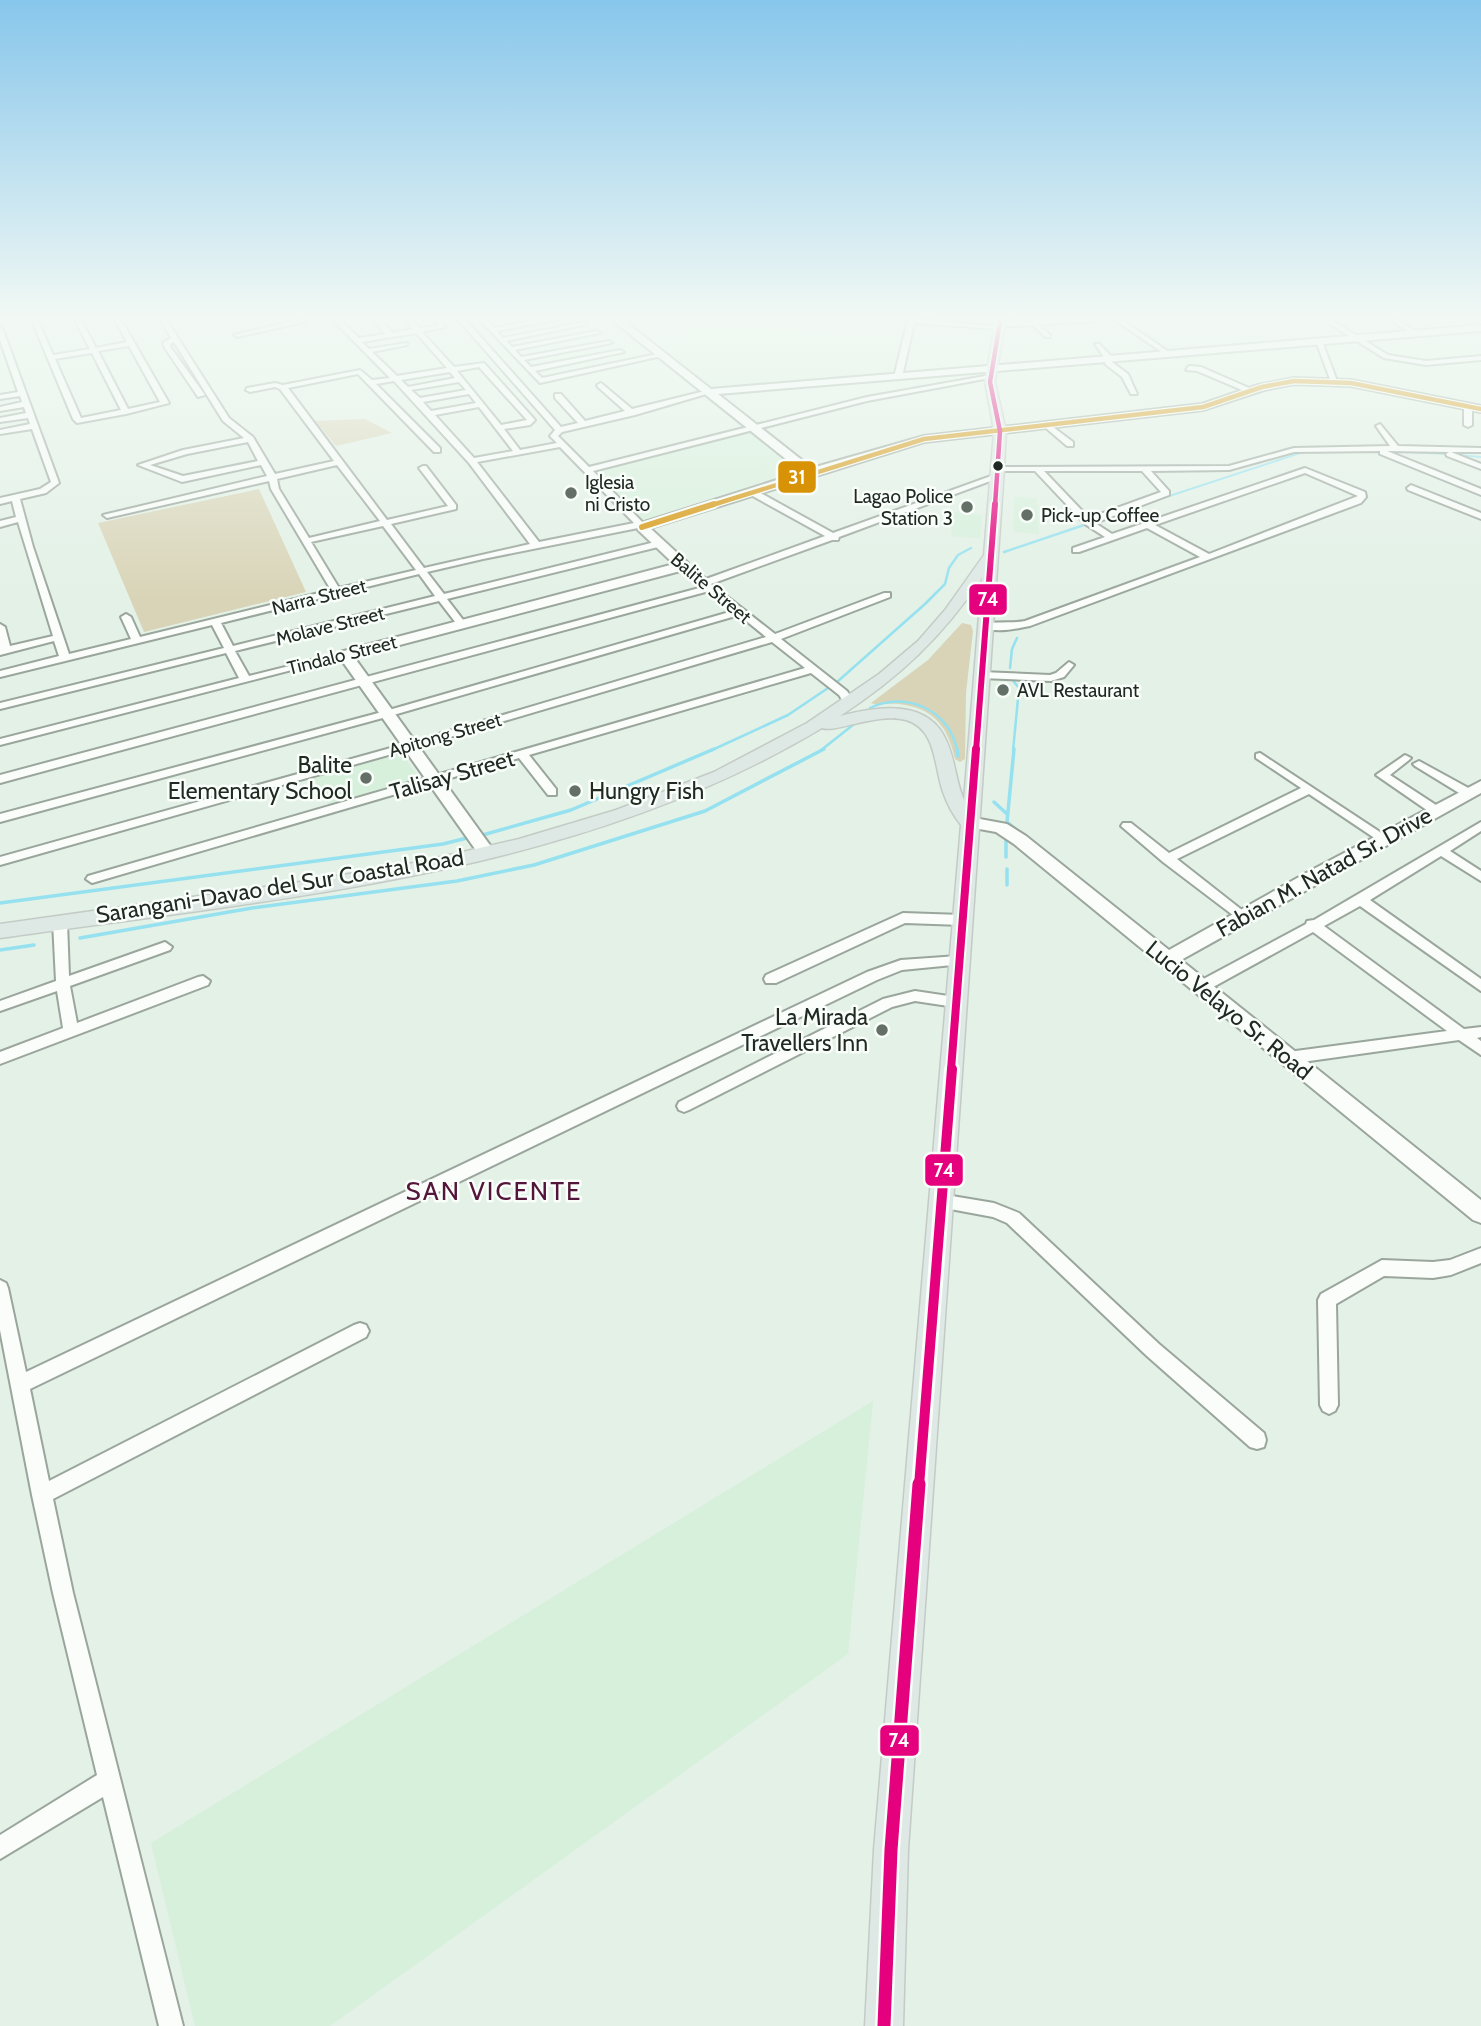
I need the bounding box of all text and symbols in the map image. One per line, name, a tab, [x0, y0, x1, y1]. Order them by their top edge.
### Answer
unlabelled marker	[991, 459, 1005, 473]
line badge: 31	[777, 460, 817, 494]
text: 31	[788, 466, 806, 489]
place label: Iglesia ni Cristo	[585, 471, 650, 516]
marker: Iglesia ni Cristo	[563, 485, 579, 501]
place label: Lagao Police Station 3	[853, 485, 953, 530]
marker: Lagao Police Station 3	[959, 499, 975, 515]
place label: Pick-up Coffee	[1041, 504, 1159, 527]
marker: Pick-up Coffee	[1019, 507, 1035, 523]
street label: Balite Street	[666, 548, 756, 629]
street label: Narra Street	[269, 574, 369, 620]
line badge: 74	[968, 583, 1008, 616]
text: 74	[978, 588, 998, 611]
street label: Molave Street	[273, 601, 387, 651]
street label: Tindalo Street	[285, 630, 400, 680]
place label: AVL Restaurant	[1017, 679, 1140, 702]
marker: AVL Restaurant	[995, 682, 1011, 698]
street label: Apitong Street	[386, 708, 505, 762]
street label: Talisay Street	[387, 744, 518, 806]
place label: Balite Elementary School	[168, 751, 353, 805]
marker: Balite Elementary School	[358, 770, 374, 786]
place label: Hungry Fish	[589, 777, 704, 805]
marker: Hungry Fish	[567, 783, 583, 799]
street label: Fabian M. Natad Sr. Drive	[1211, 801, 1437, 943]
street label: Sarangani-Davao del Sur Coastal Road	[94, 843, 466, 929]
street label: Lucio Velayo Sr. Road	[1140, 934, 1318, 1086]
place label: La Mirada Travellers Inn	[741, 1003, 868, 1057]
marker: La Mirada Travellers Inn	[874, 1022, 890, 1038]
line badge: 74	[924, 1153, 964, 1187]
text: 74	[934, 1159, 954, 1182]
district label: SAN VICENTE	[406, 1175, 582, 1207]
line badge: 74	[879, 1724, 920, 1757]
text: 74	[889, 1729, 909, 1752]

